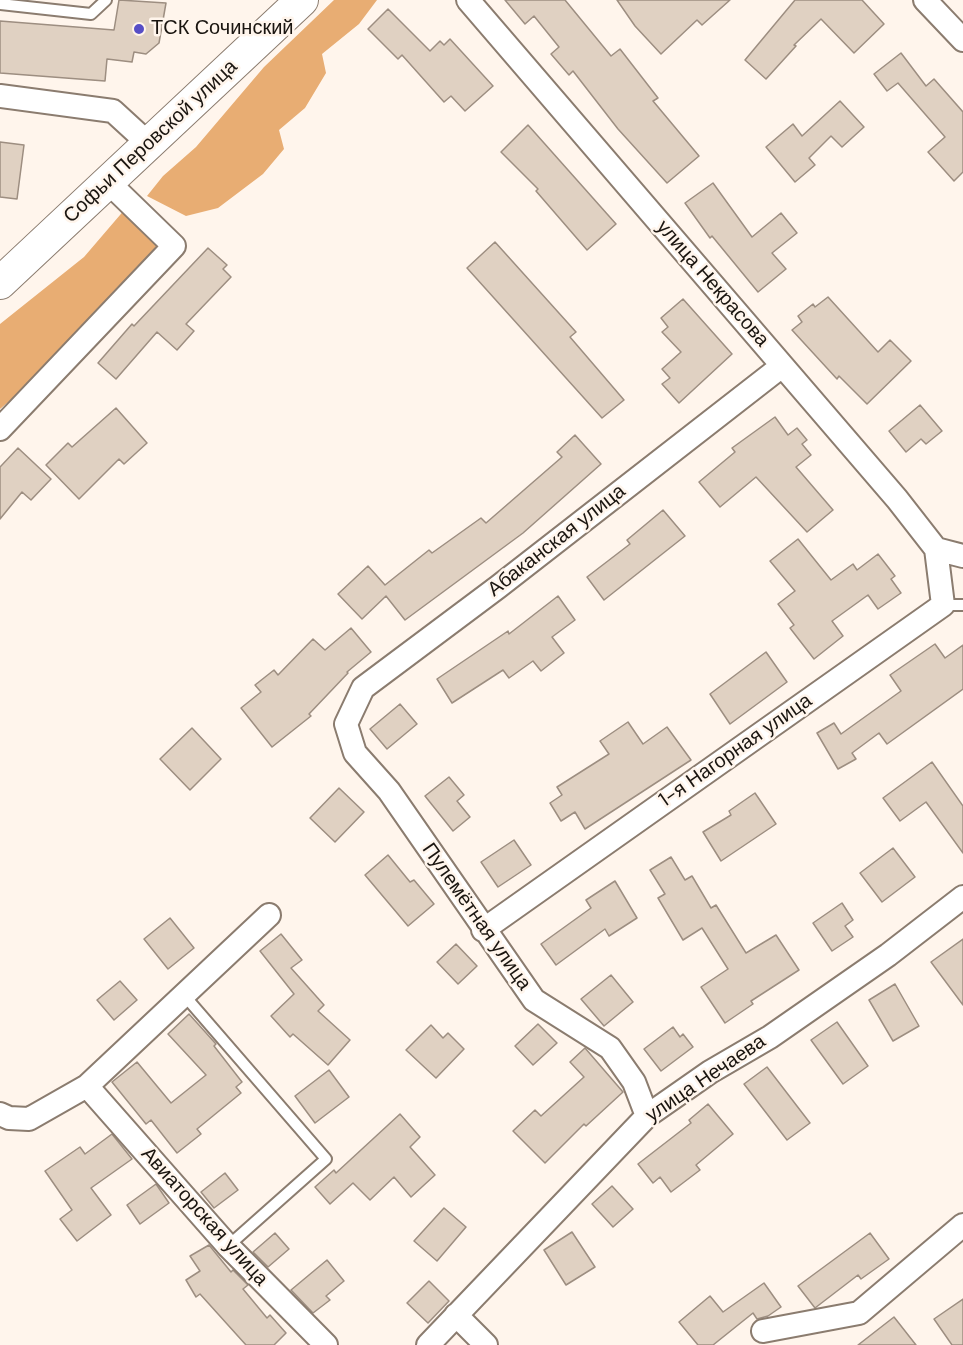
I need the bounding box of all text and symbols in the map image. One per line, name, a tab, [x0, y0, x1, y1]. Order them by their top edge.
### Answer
place label: ТСК Сочинский	[151, 17, 293, 41]
marker: ТСК Сочинский	[132, 22, 146, 36]
street label: Софьи Перовской улица	[59, 55, 243, 229]
street label: улица Некрасова	[651, 216, 773, 352]
street label: Абаканская улица	[483, 480, 631, 602]
street label: 1-я Нагорная улица	[655, 689, 817, 813]
street label: Пулемётная улица	[416, 839, 536, 995]
street label: улица Нечаева	[642, 1030, 770, 1128]
street label: Авиаторская улица	[135, 1143, 273, 1291]

